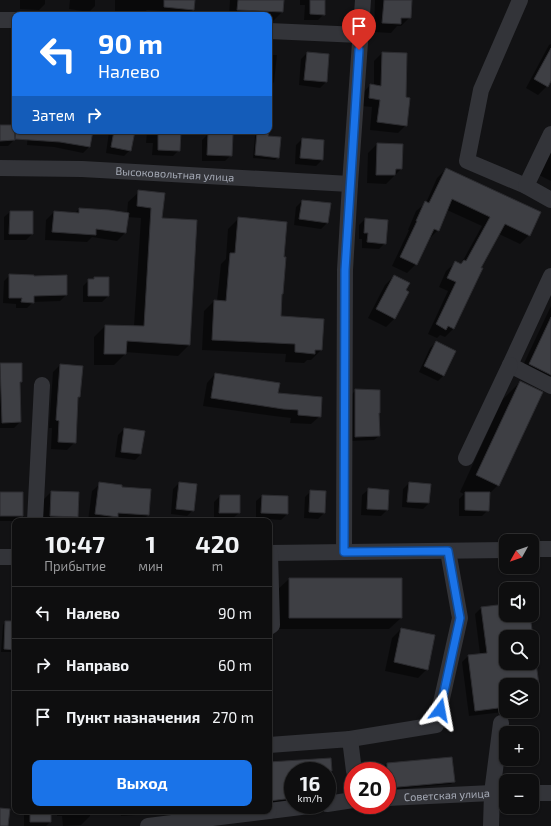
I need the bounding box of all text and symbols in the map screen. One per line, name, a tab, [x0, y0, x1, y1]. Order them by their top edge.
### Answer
pin	[342, 9, 376, 50]
icon: arrive	[348, 15, 370, 37]
text: 90 m	[98, 26, 163, 60]
icon: left	[32, 28, 84, 80]
text: Налево	[98, 60, 160, 82]
icon: right	[83, 104, 105, 126]
text: Затем	[32, 106, 75, 124]
street label: Высоковольтная улица	[115, 164, 235, 184]
text: 10:47	[45, 529, 105, 558]
text: 1	[145, 529, 156, 558]
text: 420	[195, 529, 240, 558]
north arrow	[499, 534, 539, 574]
map controls	[499, 534, 539, 814]
text: Прибытие	[44, 558, 106, 574]
text: мин	[138, 558, 163, 574]
text: m	[212, 558, 223, 574]
button: sound	[499, 582, 539, 622]
icon: left	[32, 602, 54, 624]
text: Налево	[66, 604, 120, 622]
text: 90 m	[218, 604, 252, 622]
button: search	[499, 630, 539, 670]
icon: right	[32, 654, 54, 676]
text: Направо	[66, 656, 129, 674]
text: 60 m	[218, 656, 252, 674]
button: layers	[499, 678, 539, 718]
position arrow	[419, 689, 461, 731]
icon: arrive	[32, 706, 54, 728]
text: Пункт назначения	[66, 708, 200, 726]
text: 270 m	[212, 708, 254, 726]
button: +	[499, 726, 539, 766]
button: Выход	[32, 760, 252, 806]
speed limit sign: 20	[344, 762, 396, 814]
text: 16	[300, 771, 320, 795]
button: −	[499, 774, 539, 814]
street label: Советская улица	[404, 786, 490, 803]
text: km/h	[298, 792, 322, 804]

